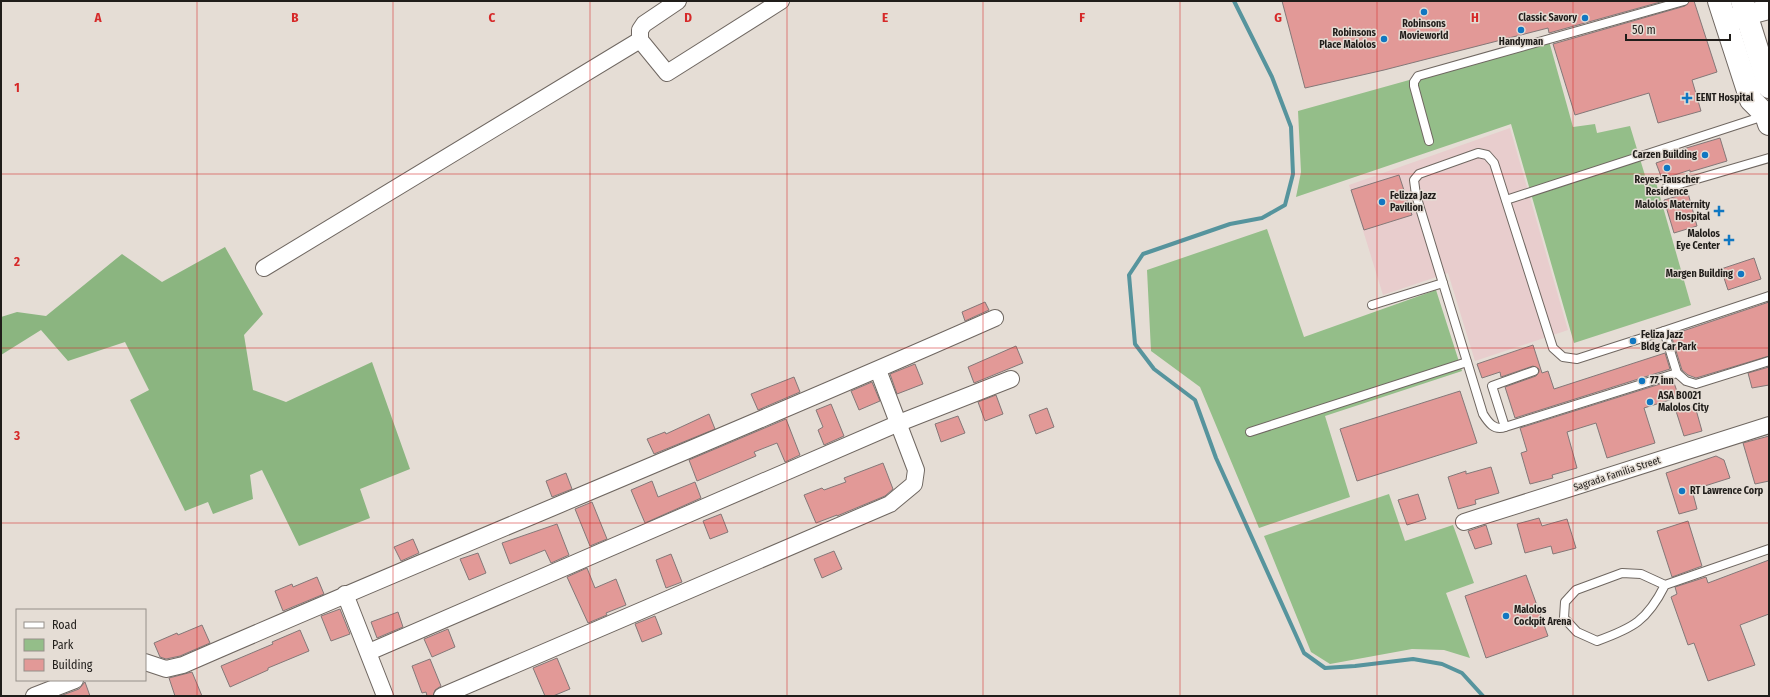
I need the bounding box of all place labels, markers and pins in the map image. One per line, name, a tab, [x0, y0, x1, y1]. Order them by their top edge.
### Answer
marker: Robinsons Movieworld	[1419, 7, 1429, 17]
place label: Classic Savory	[1518, 12, 1577, 24]
marker: Classic Savory	[1580, 13, 1590, 23]
place label: Robinsons Movieworld	[1400, 18, 1448, 42]
marker: Handyman	[1516, 25, 1526, 35]
place label: Robinsons Place Malolos	[1319, 27, 1377, 51]
marker: Robinsons Place Malolos	[1379, 34, 1389, 44]
place label: Handyman	[1499, 36, 1543, 48]
marker: EENT Hospital	[1681, 92, 1693, 104]
place label: EENT Hospital	[1696, 92, 1753, 104]
place label: Carzen Building	[1633, 149, 1697, 161]
marker: Carzen Building	[1700, 150, 1710, 160]
marker: Reyes-Tauscher Residence	[1662, 163, 1672, 173]
place label: Reyes-Tauscher Residence	[1634, 174, 1700, 198]
place label: Felizza Jazz Pavilion	[1390, 190, 1437, 214]
marker: Felizza Jazz Pavilion	[1377, 197, 1387, 207]
place label: Malolos Maternity Hospital	[1635, 199, 1710, 223]
marker: Malolos Maternity Hospital	[1713, 205, 1725, 217]
place label: Malolos Eye Center	[1676, 228, 1721, 252]
marker: Malolos Eye Center	[1723, 234, 1735, 246]
place label: Margen Building	[1666, 268, 1733, 280]
marker: Margen Building	[1736, 269, 1746, 279]
place label: Feliza Jazz Bldg Car Park	[1641, 329, 1697, 353]
marker: Feliza Jazz Bldg Car Park	[1628, 336, 1638, 346]
place label: 77 inn	[1650, 375, 1674, 387]
marker: 77 inn	[1637, 376, 1647, 386]
place label: ASA B0021 Malolos City	[1657, 390, 1709, 414]
marker: ASA B0021 Malolos City	[1645, 397, 1655, 407]
place label: RT Lawrence Corp	[1690, 485, 1764, 497]
marker: RT Lawrence Corp	[1677, 486, 1687, 496]
place label: Malolos Cockpit Arena	[1514, 604, 1572, 628]
marker: Malolos Cockpit Arena	[1501, 611, 1511, 621]

